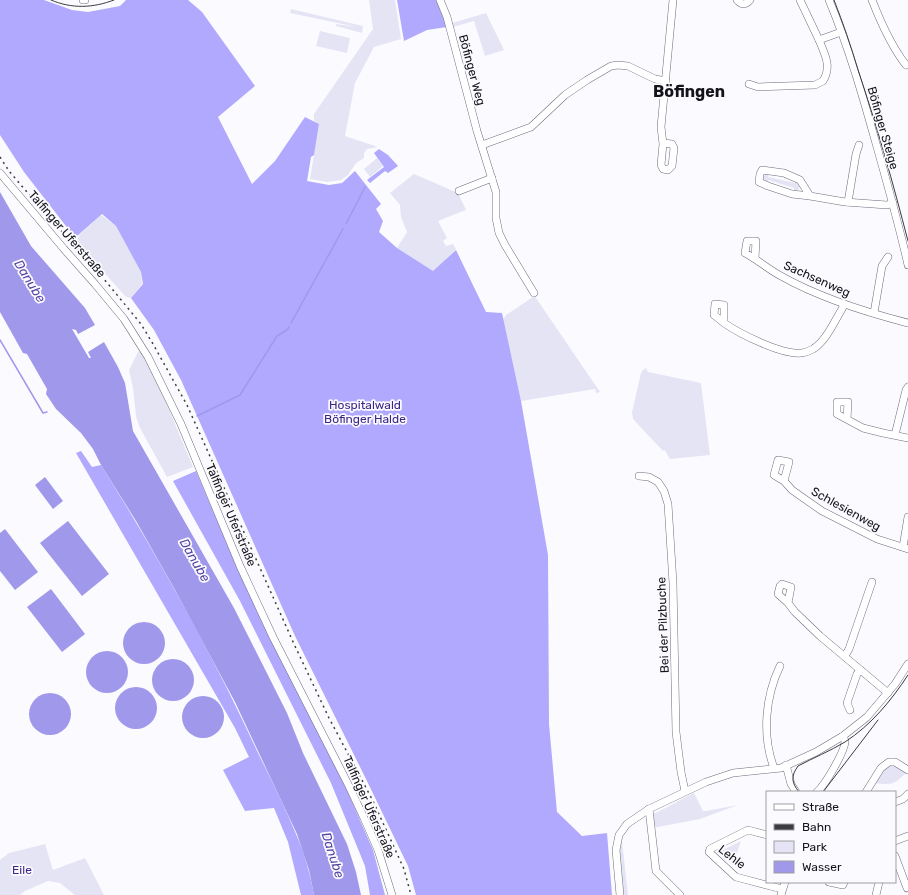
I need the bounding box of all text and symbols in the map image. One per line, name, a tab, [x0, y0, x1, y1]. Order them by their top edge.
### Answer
street label: Böfinger Weg	[456, 33, 488, 107]
district label: Böfingen	[653, 82, 725, 101]
street label: Böfinger Steige	[864, 85, 902, 171]
street label: Talfinger Uferstraße	[26, 188, 109, 280]
water label: Danube	[11, 257, 49, 305]
street label: Sachsenweg	[782, 258, 852, 300]
park label: Hospitalwald Böfinger Halde	[324, 398, 406, 426]
street label: Talfinger Uferstraße	[203, 462, 259, 569]
street label: Schlesienweg	[809, 484, 883, 534]
water label: Danube	[177, 536, 213, 584]
street label: Bei der Pilzbuche	[654, 576, 672, 673]
street label: Talfinger Uferstraße	[340, 754, 398, 860]
legend	[766, 791, 896, 883]
text: Straße	[802, 800, 839, 814]
text: Bahn	[802, 820, 831, 834]
water label: Danube	[319, 830, 347, 880]
text: Park	[802, 840, 828, 854]
street label: Lehle	[716, 842, 748, 872]
text: Wasser	[802, 860, 842, 874]
park label: Eile	[12, 863, 32, 877]

